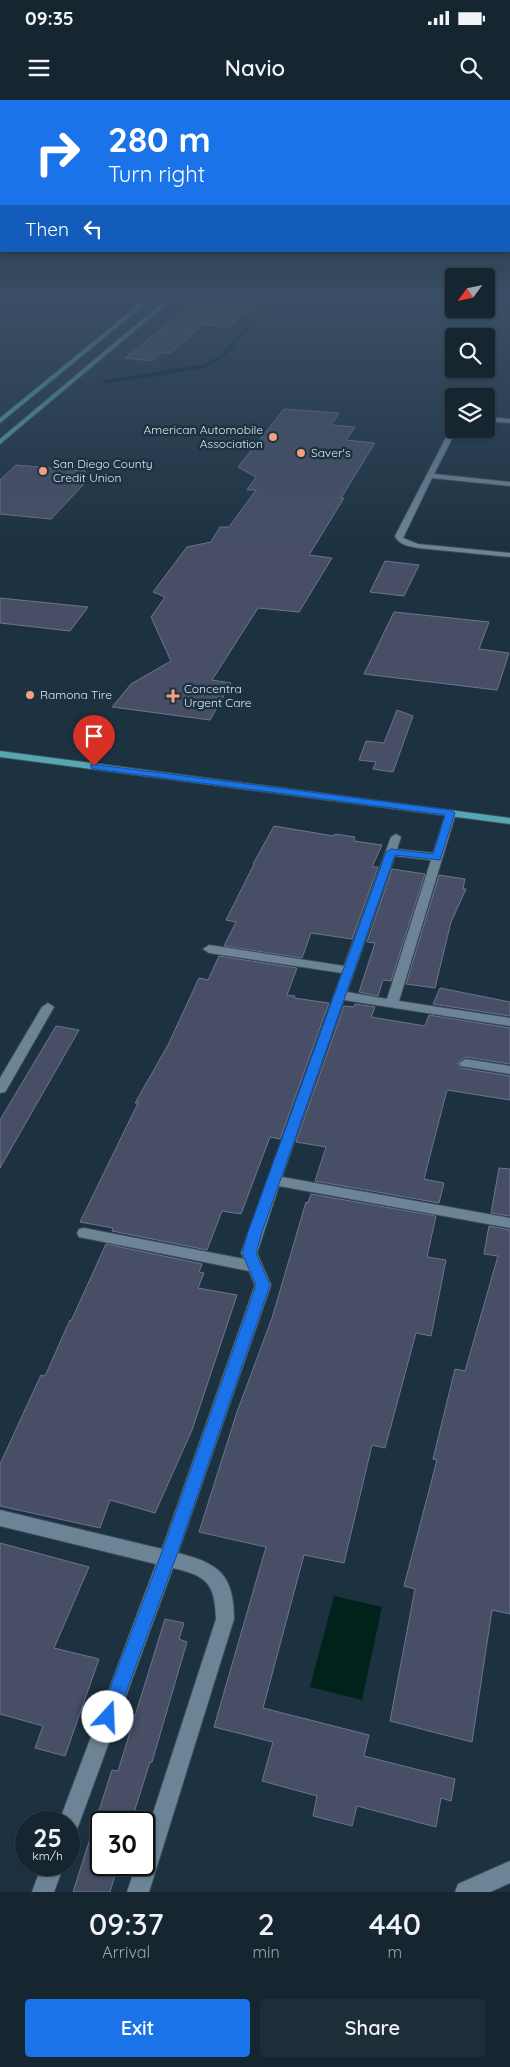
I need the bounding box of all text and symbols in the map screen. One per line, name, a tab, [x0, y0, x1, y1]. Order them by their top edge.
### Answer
text: 09:35	[25, 6, 74, 30]
icon: menu	[25, 54, 53, 82]
text: Navio	[225, 54, 285, 82]
icon: search	[457, 54, 485, 82]
text: 280 m	[108, 117, 211, 161]
icon: right	[25, 120, 90, 185]
text: Turn right	[108, 160, 205, 188]
icon: left	[79, 215, 107, 243]
text: Then	[25, 217, 69, 241]
north arrow	[445, 268, 495, 318]
map controls	[445, 268, 495, 438]
button: search	[445, 328, 495, 378]
button: layers	[445, 388, 495, 438]
place label: American Automobile Association	[143, 422, 263, 451]
marker: American Automobile Association	[267, 431, 279, 443]
place label: Saver's	[311, 445, 351, 460]
marker: Saver's	[295, 447, 307, 459]
place label: San Diego County Credit Union	[53, 456, 153, 485]
marker: San Diego County Credit Union	[37, 465, 49, 477]
place label: Concentra Urgent Care	[184, 681, 252, 710]
place label: Ramona Tire	[40, 687, 112, 702]
marker: Ramona Tire	[24, 689, 36, 701]
marker: Concentra Urgent Care	[166, 689, 180, 703]
pin	[73, 715, 115, 766]
icon: arrive	[80, 722, 108, 750]
position arrow	[81, 1690, 133, 1742]
speed limit sign: 30	[90, 1811, 155, 1876]
text: 25	[33, 1822, 62, 1853]
text: km/h	[32, 1848, 63, 1863]
text: 09:37	[89, 1905, 164, 1943]
text: 2	[258, 1905, 275, 1943]
text: 440	[369, 1905, 421, 1943]
text: Arrival	[102, 1942, 150, 1962]
text: min	[253, 1942, 280, 1962]
text: m	[388, 1942, 402, 1962]
button: Exit	[25, 1999, 250, 2057]
button: Share	[260, 1999, 485, 2057]

